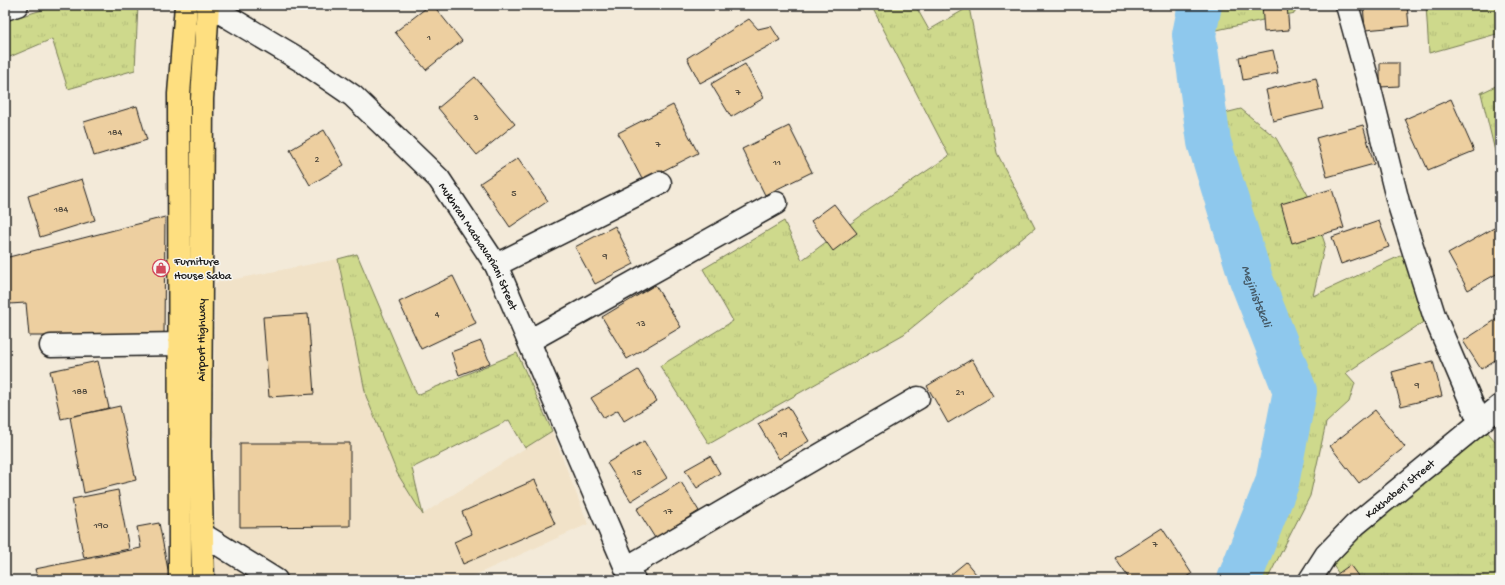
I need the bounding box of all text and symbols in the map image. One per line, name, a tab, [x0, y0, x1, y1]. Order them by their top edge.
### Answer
house number: 1	[426, 32, 431, 44]
house number: 7	[734, 87, 741, 99]
house number: 3	[472, 112, 479, 124]
house number: 184	[107, 127, 122, 139]
house number: 7	[654, 139, 661, 151]
house number: 2	[315, 154, 320, 166]
house number: 11	[772, 157, 781, 169]
street label: Mukhran Machavariani Street	[434, 181, 520, 314]
house number: 5	[511, 188, 517, 200]
house number: 184	[53, 204, 68, 216]
house number: 9	[601, 251, 608, 263]
place label: Furniture House Saba	[173, 256, 232, 284]
shop icon: Furniture House Saba	[151, 258, 171, 278]
water label: Mejinistskali	[1237, 264, 1275, 332]
street label: Airport Highway	[195, 299, 210, 381]
house number: 4	[435, 309, 440, 321]
house number: 13	[635, 318, 646, 330]
house number: 9	[1413, 380, 1420, 392]
house number: 188	[72, 386, 88, 398]
house number: 21	[956, 387, 964, 399]
house number: 19	[777, 429, 788, 441]
street label: Kakhaberi Street	[1363, 457, 1439, 523]
house number: 15	[631, 467, 642, 479]
house number: 17	[662, 506, 673, 518]
house number: 190	[93, 520, 109, 532]
house number: 7	[1151, 539, 1158, 551]

